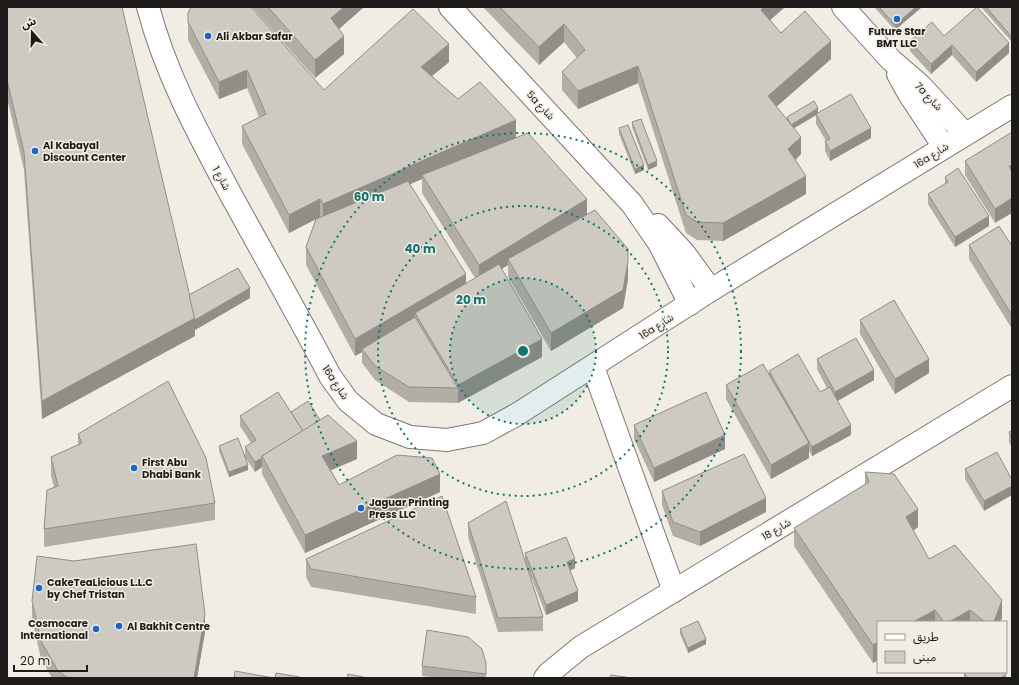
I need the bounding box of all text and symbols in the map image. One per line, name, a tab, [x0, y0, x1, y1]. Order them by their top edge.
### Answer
north arrow	[12, 12, 52, 52]
text: ش	[19, 13, 38, 33]
marker: Future Star BMT LLC	[892, 14, 902, 24]
place label: Future Star BMT LLC	[869, 24, 926, 51]
place label: Ali Akbar Safar	[216, 29, 293, 44]
marker: Ali Akbar Safar	[203, 31, 213, 41]
street label: 7a شارع	[911, 79, 946, 114]
street label: 5a شارع	[523, 87, 558, 123]
place label: Al Kabayal Discount Center	[43, 138, 127, 165]
street label: 16a شارع	[911, 139, 952, 172]
marker: Al Kabayal Discount Center	[30, 146, 40, 156]
street label: شارع 1	[209, 164, 234, 193]
text: 60 m	[354, 188, 385, 205]
text: 40 m	[404, 240, 436, 257]
text: 20 m	[456, 291, 486, 308]
street label: 16a شارع	[636, 310, 677, 343]
centre of rings	[516, 344, 530, 358]
street label: 16a شارع	[319, 362, 353, 403]
place label: First Abu Dhabi Bank	[142, 455, 202, 482]
marker: First Abu Dhabi Bank	[129, 463, 139, 473]
place label: Jaguar Printing Press LLC	[369, 495, 449, 522]
marker: Jaguar Printing Press LLC	[356, 503, 366, 513]
street label: شارع 18	[759, 515, 794, 544]
place label: CakeTeaLicious L.L.C by Chef Tristan	[47, 575, 153, 602]
marker: CakeTeaLicious L.L.C by Chef Tristan	[34, 583, 44, 593]
place label: Cosmocare International	[20, 616, 88, 643]
place label: Al Bakhit Centre	[127, 619, 210, 634]
marker: Al Bakhit Centre	[114, 621, 124, 631]
legend	[877, 621, 1007, 673]
marker: Cosmocare International	[91, 624, 101, 634]
text: طريق	[913, 628, 939, 645]
scale bar	[14, 647, 87, 673]
text: مبنى	[913, 648, 936, 665]
text: 20 m	[20, 652, 50, 669]

